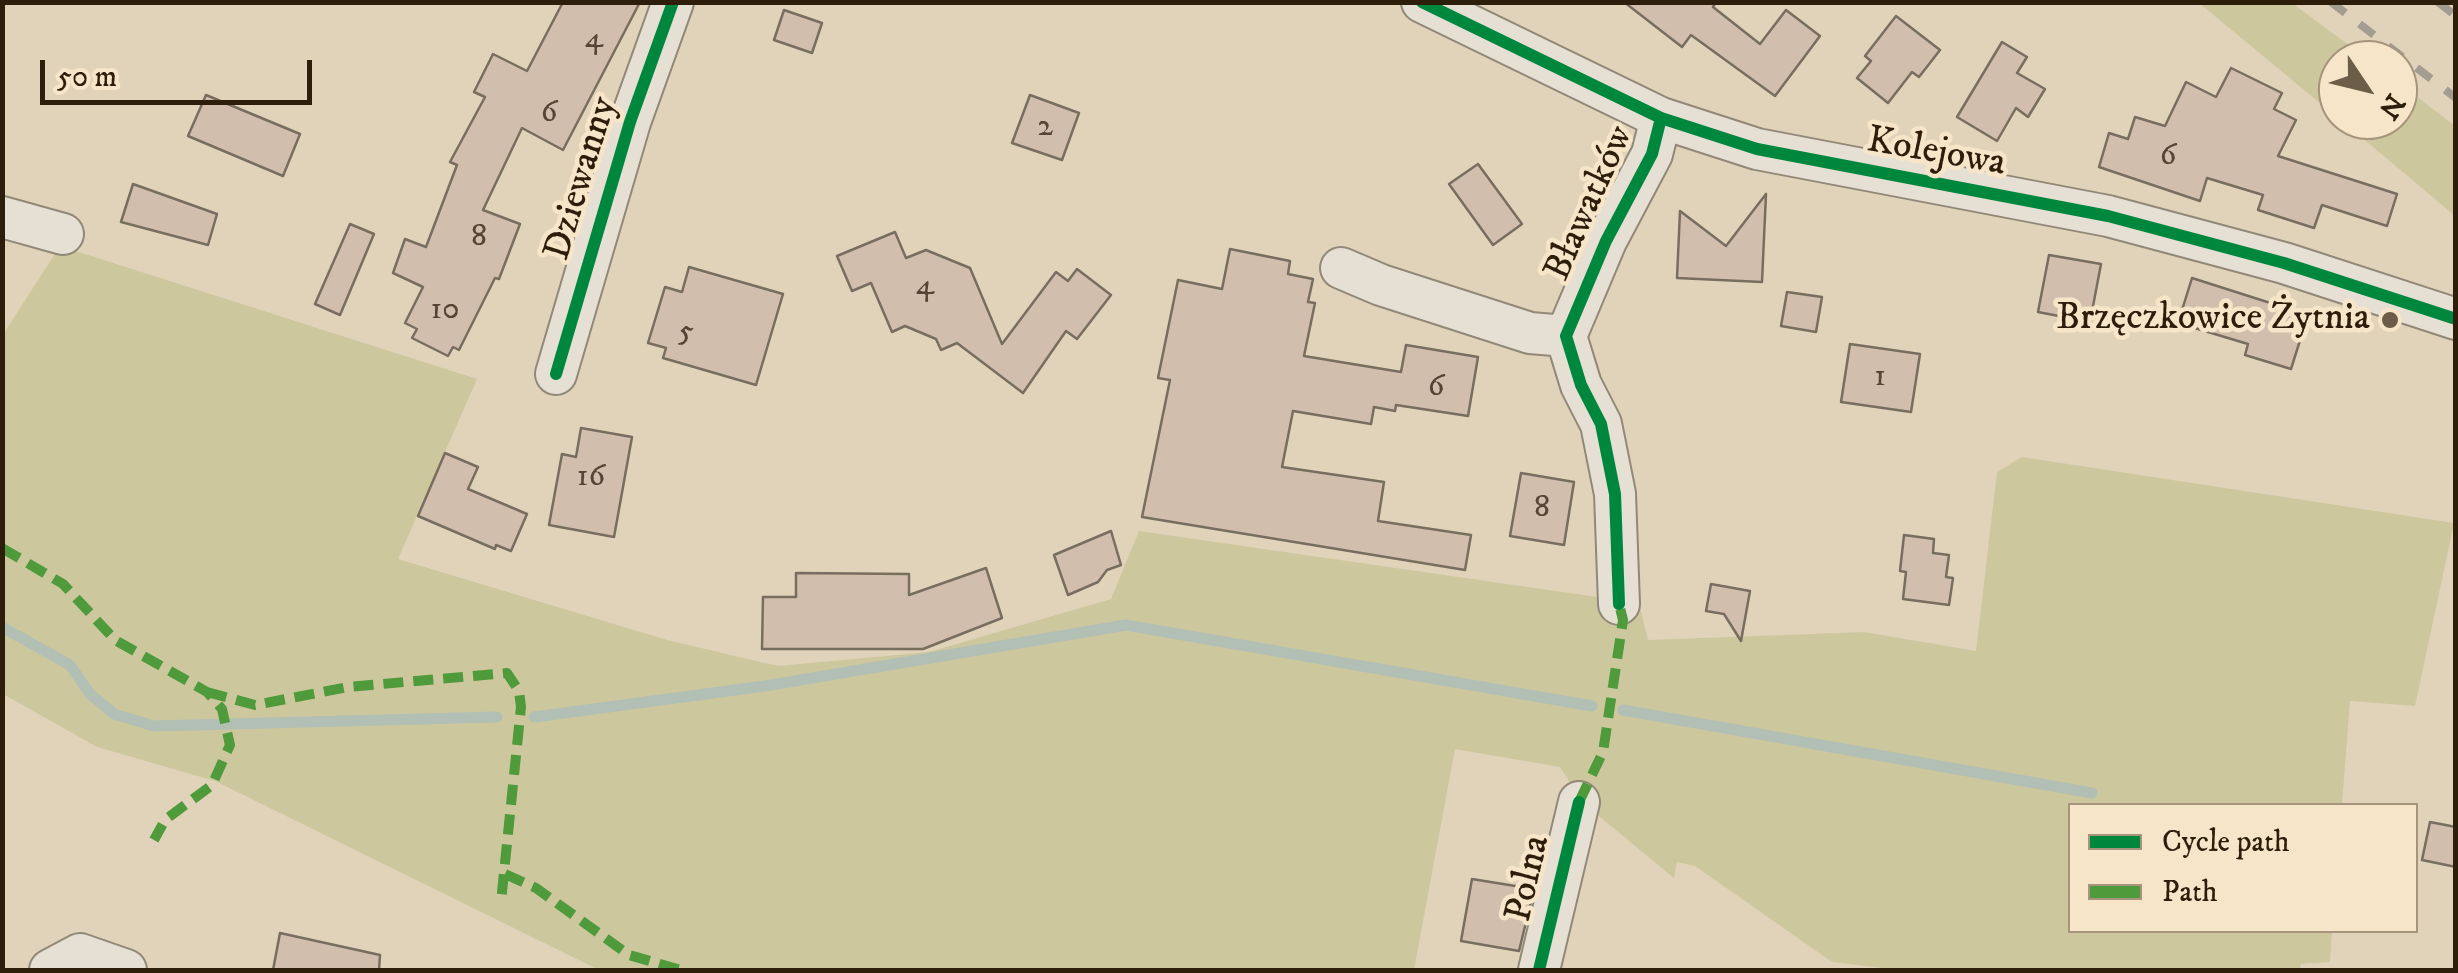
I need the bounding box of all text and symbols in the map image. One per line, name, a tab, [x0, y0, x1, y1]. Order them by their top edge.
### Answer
house number: 4	[585, 21, 603, 59]
scale bar	[45, 40, 318, 102]
north arrow	[2318, 40, 2418, 140]
text: 50 m	[57, 59, 117, 96]
text: N	[2370, 87, 2412, 126]
street label: Dziewanny	[537, 92, 629, 266]
house number: 6	[541, 95, 557, 133]
house number: 2	[1037, 109, 1053, 147]
street label: Bławatków	[1537, 119, 1645, 289]
street label: Kolejowa	[1863, 119, 2009, 189]
house number: 6	[2160, 138, 2176, 176]
house number: 8	[471, 219, 487, 257]
house number: 4	[916, 268, 934, 306]
house number: 10	[431, 292, 459, 330]
place label: Brzęczkowice Żytnia	[2056, 297, 2370, 343]
marker: Brzęczkowice Żytnia	[2379, 309, 2401, 331]
house number: 5	[678, 314, 694, 352]
house number: 1	[1874, 359, 1886, 397]
house number: 6	[1428, 369, 1444, 407]
house number: 16	[577, 459, 605, 497]
house number: 8	[1534, 490, 1550, 528]
legend	[2068, 803, 2418, 933]
text: Cycle path	[2162, 824, 2290, 861]
street label: Polna	[1498, 831, 1562, 927]
text: Path	[2162, 874, 2218, 911]

